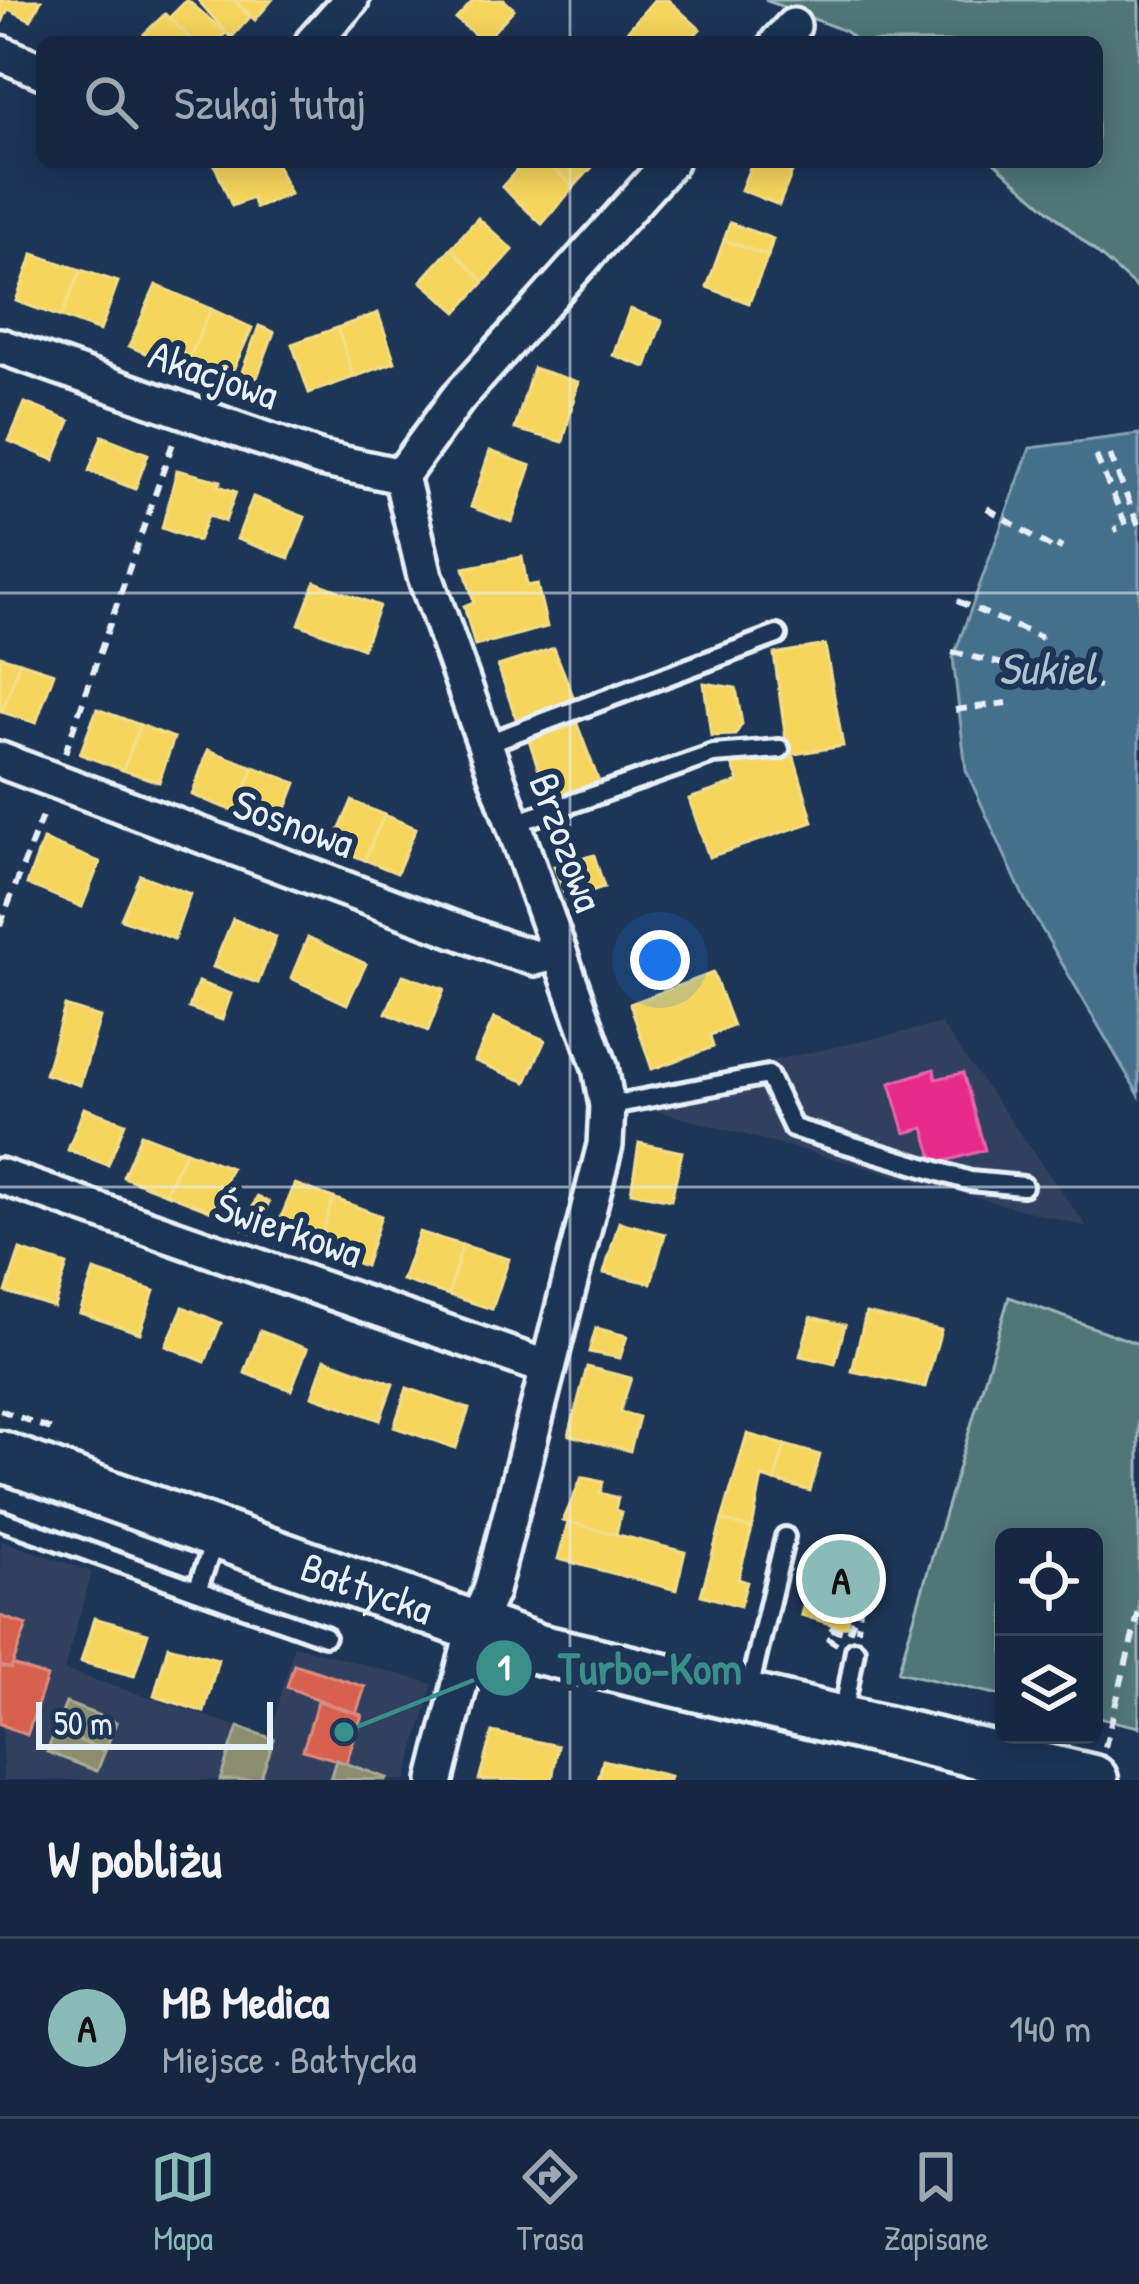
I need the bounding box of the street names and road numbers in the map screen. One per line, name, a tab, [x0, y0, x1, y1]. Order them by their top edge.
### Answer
street label: Akacjowa	[142, 325, 287, 422]
street label: Brzozowa	[516, 765, 619, 919]
street label: Sosnowa	[226, 775, 362, 871]
street label: Świerkowa	[208, 1177, 370, 1280]
street label: Bałtycka	[294, 1537, 441, 1637]

